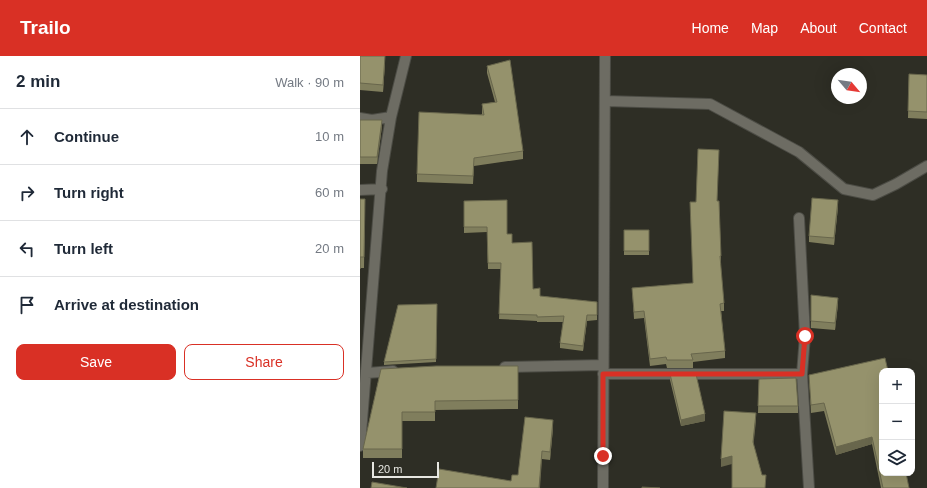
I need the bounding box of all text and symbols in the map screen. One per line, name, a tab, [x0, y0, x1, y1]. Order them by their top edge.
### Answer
text: Trailo	[20, 17, 71, 38]
text: Home	[692, 20, 729, 36]
text: Map	[751, 20, 778, 36]
text: About	[800, 20, 837, 36]
text: Contact	[859, 20, 907, 36]
north arrow	[831, 68, 867, 104]
text: 2 min	[16, 72, 60, 91]
text: Walk · 90 m	[275, 75, 344, 90]
icon: ahead	[16, 126, 38, 148]
text: Continue	[54, 128, 119, 145]
text: 10 m	[315, 129, 344, 144]
icon: right	[16, 182, 38, 204]
text: Turn right	[54, 184, 124, 201]
text: 60 m	[315, 185, 344, 200]
icon: left	[16, 238, 38, 260]
text: Turn left	[54, 240, 113, 257]
text: 20 m	[315, 241, 344, 256]
icon: arrive	[16, 294, 38, 316]
text: Arrive at destination	[54, 296, 199, 313]
route start	[796, 327, 814, 345]
button: Save	[16, 344, 176, 380]
button: Share	[184, 344, 344, 380]
map controls	[879, 368, 915, 476]
button: +	[879, 368, 915, 404]
button: −	[879, 404, 915, 440]
button: layers	[879, 440, 915, 476]
route end	[594, 447, 612, 465]
scale bar	[372, 460, 439, 479]
text: 20 m	[378, 463, 402, 475]

